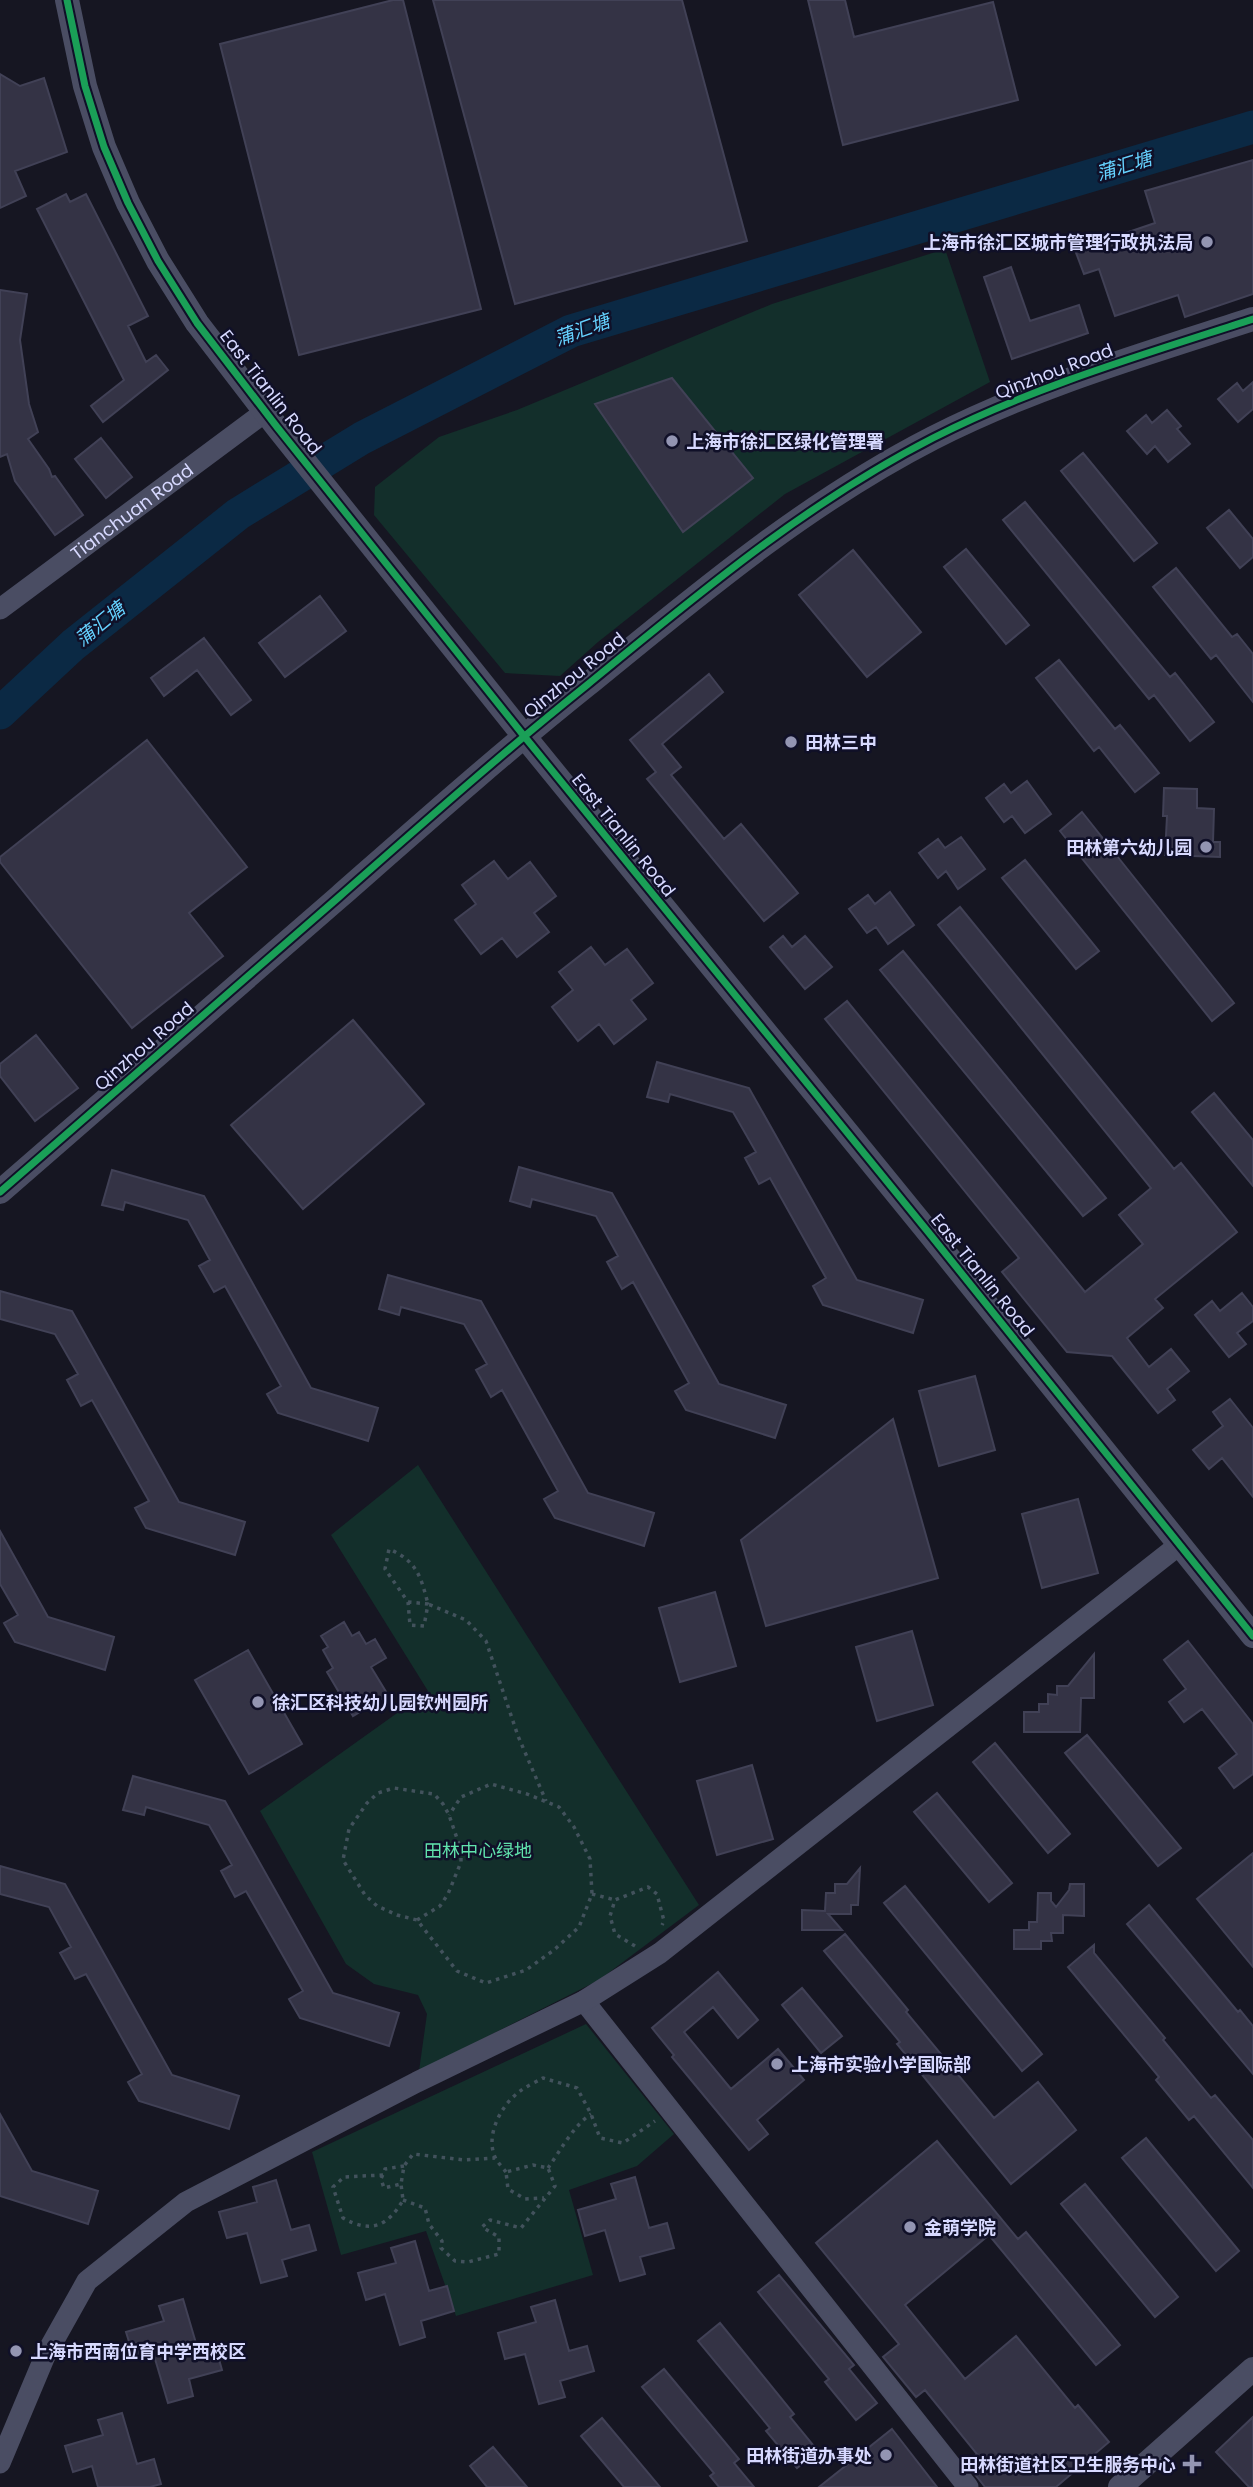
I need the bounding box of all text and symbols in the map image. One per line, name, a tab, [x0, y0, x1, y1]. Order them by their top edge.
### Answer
water label: 蒲汇塘	[1093, 144, 1158, 187]
place label: 上海市徐汇区城市管理行政执法局	[923, 230, 1193, 255]
marker: 上海市徐汇区城市管理行政执法局	[1199, 234, 1215, 250]
water label: 蒲汇塘	[551, 307, 616, 352]
street label: East Tianlin Road	[214, 324, 328, 460]
street label: Qinzhou Road	[991, 337, 1117, 405]
place label: 上海市徐汇区绿化管理署	[686, 429, 884, 454]
marker: 上海市徐汇区绿化管理署	[664, 433, 680, 449]
street label: Tianchuan Road	[65, 457, 198, 565]
water label: 蒲汇塘	[69, 594, 133, 652]
street label: Qinzhou Road	[518, 626, 630, 724]
place label: 田林三中	[805, 730, 877, 755]
marker: 田林三中	[783, 734, 799, 750]
street label: East Tianlin Road	[566, 768, 682, 902]
place label: 田林第六幼儿园	[1066, 835, 1192, 860]
marker: 田林第六幼儿园	[1198, 839, 1214, 855]
street label: Qinzhou Road	[89, 996, 199, 1096]
street label: East Tianlin Road	[925, 1208, 1041, 1342]
place label: 徐汇区科技幼儿园钦州园所	[272, 1690, 488, 1715]
marker: 徐汇区科技幼儿园钦州园所	[250, 1694, 266, 1710]
park label: 田林中心绿地	[424, 1838, 532, 1863]
place label: 上海市实验小学国际部	[791, 2052, 971, 2077]
marker: 上海市实验小学国际部	[769, 2056, 785, 2072]
place label: 金萌学院	[924, 2215, 996, 2240]
marker: 金萌学院	[902, 2219, 918, 2235]
place label: 上海市西南位育中学西校区	[30, 2339, 246, 2364]
marker: 上海市西南位育中学西校区	[8, 2343, 24, 2359]
place label: 田林街道办事处	[746, 2443, 872, 2468]
marker: 田林街道办事处	[878, 2447, 894, 2463]
place label: 田林街道社区卫生服务中心	[960, 2452, 1176, 2477]
marker: 田林街道社区卫生服务中心	[1182, 2454, 1202, 2474]

